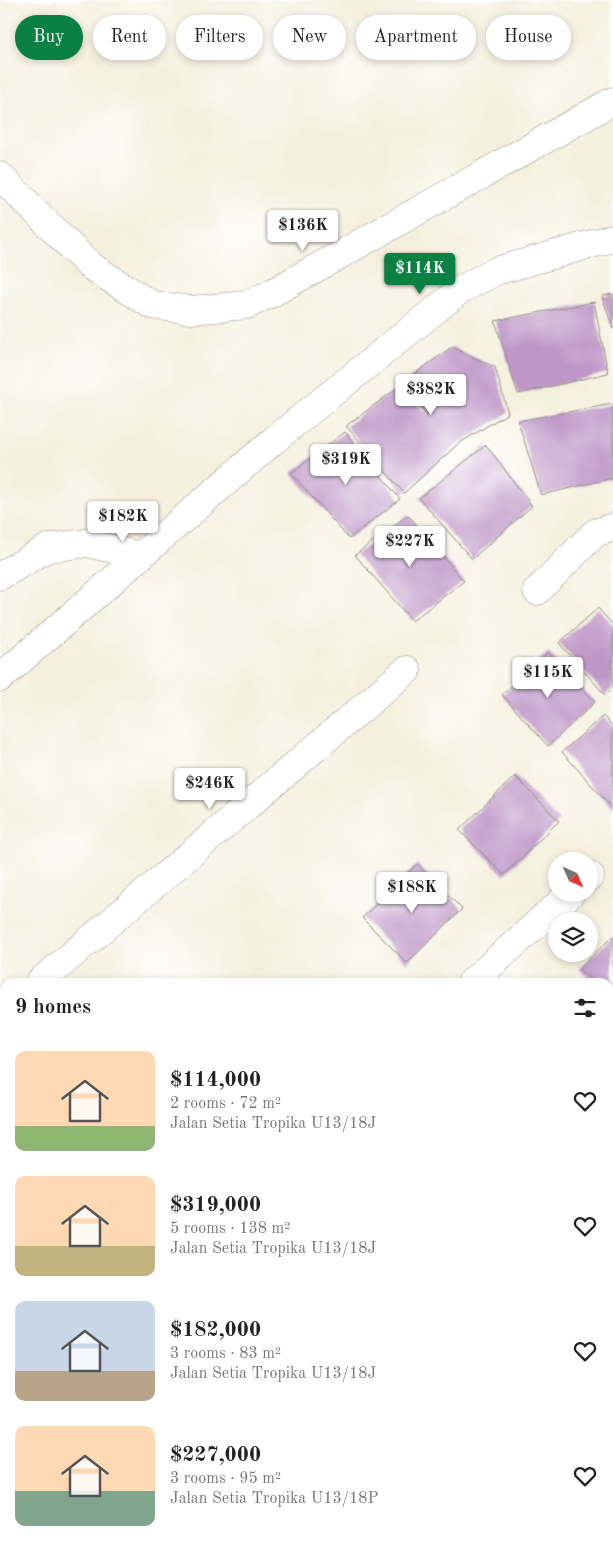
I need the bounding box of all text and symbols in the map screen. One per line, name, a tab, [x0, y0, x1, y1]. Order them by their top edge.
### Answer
chip: Buy	[15, 15, 83, 60]
chip: Rent	[93, 15, 166, 60]
chip: Filters	[176, 15, 263, 60]
chip: New	[273, 15, 346, 60]
chip: Apartment	[356, 15, 476, 60]
chip: House	[486, 15, 571, 60]
pin: $136K	[268, 210, 338, 252]
text: $136K	[278, 218, 328, 234]
pin: $114K	[385, 252, 455, 295]
text: $114K	[395, 261, 445, 277]
pin: $382K	[396, 374, 466, 416]
text: $382K	[406, 382, 456, 398]
pin: $319K	[311, 444, 381, 486]
text: $319K	[321, 452, 371, 468]
pin: $182K	[88, 500, 158, 543]
text: $182K	[98, 509, 148, 525]
pin: $227K	[375, 526, 445, 568]
text: $227K	[385, 534, 435, 550]
pin: $115K	[513, 656, 583, 699]
text: $115K	[523, 665, 573, 681]
pin: $246K	[175, 768, 245, 810]
text: $246K	[185, 776, 235, 792]
north arrow	[548, 852, 598, 902]
map controls	[548, 852, 598, 962]
pin: $188K	[377, 872, 447, 914]
text: $188K	[387, 880, 437, 896]
button: layers	[548, 912, 598, 962]
icon: filters	[571, 994, 599, 1022]
text: 9 homes	[15, 997, 91, 1018]
text: $114,000	[170, 1070, 261, 1091]
icon: home	[55, 1071, 115, 1131]
icon: heart	[571, 1087, 599, 1115]
text: 2 rooms · 72 m²	[170, 1096, 281, 1112]
text: Jalan Setia Tropika U13/18J	[170, 1116, 376, 1132]
text: $319,000	[170, 1195, 261, 1216]
icon: home	[55, 1196, 115, 1256]
icon: heart	[571, 1212, 599, 1240]
text: 5 rooms · 138 m²	[170, 1221, 290, 1237]
text: Jalan Setia Tropika U13/18J	[170, 1241, 376, 1257]
text: $182,000	[170, 1320, 261, 1341]
icon: home	[55, 1321, 115, 1381]
icon: heart	[571, 1337, 599, 1365]
text: 3 rooms · 83 m²	[170, 1346, 281, 1362]
text: Jalan Setia Tropika U13/18J	[170, 1366, 376, 1382]
text: $227,000	[170, 1445, 261, 1466]
icon: home	[55, 1446, 115, 1506]
icon: heart	[571, 1462, 599, 1490]
text: 3 rooms · 95 m²	[170, 1471, 281, 1487]
text: Jalan Setia Tropika U13/18P	[170, 1491, 378, 1507]

